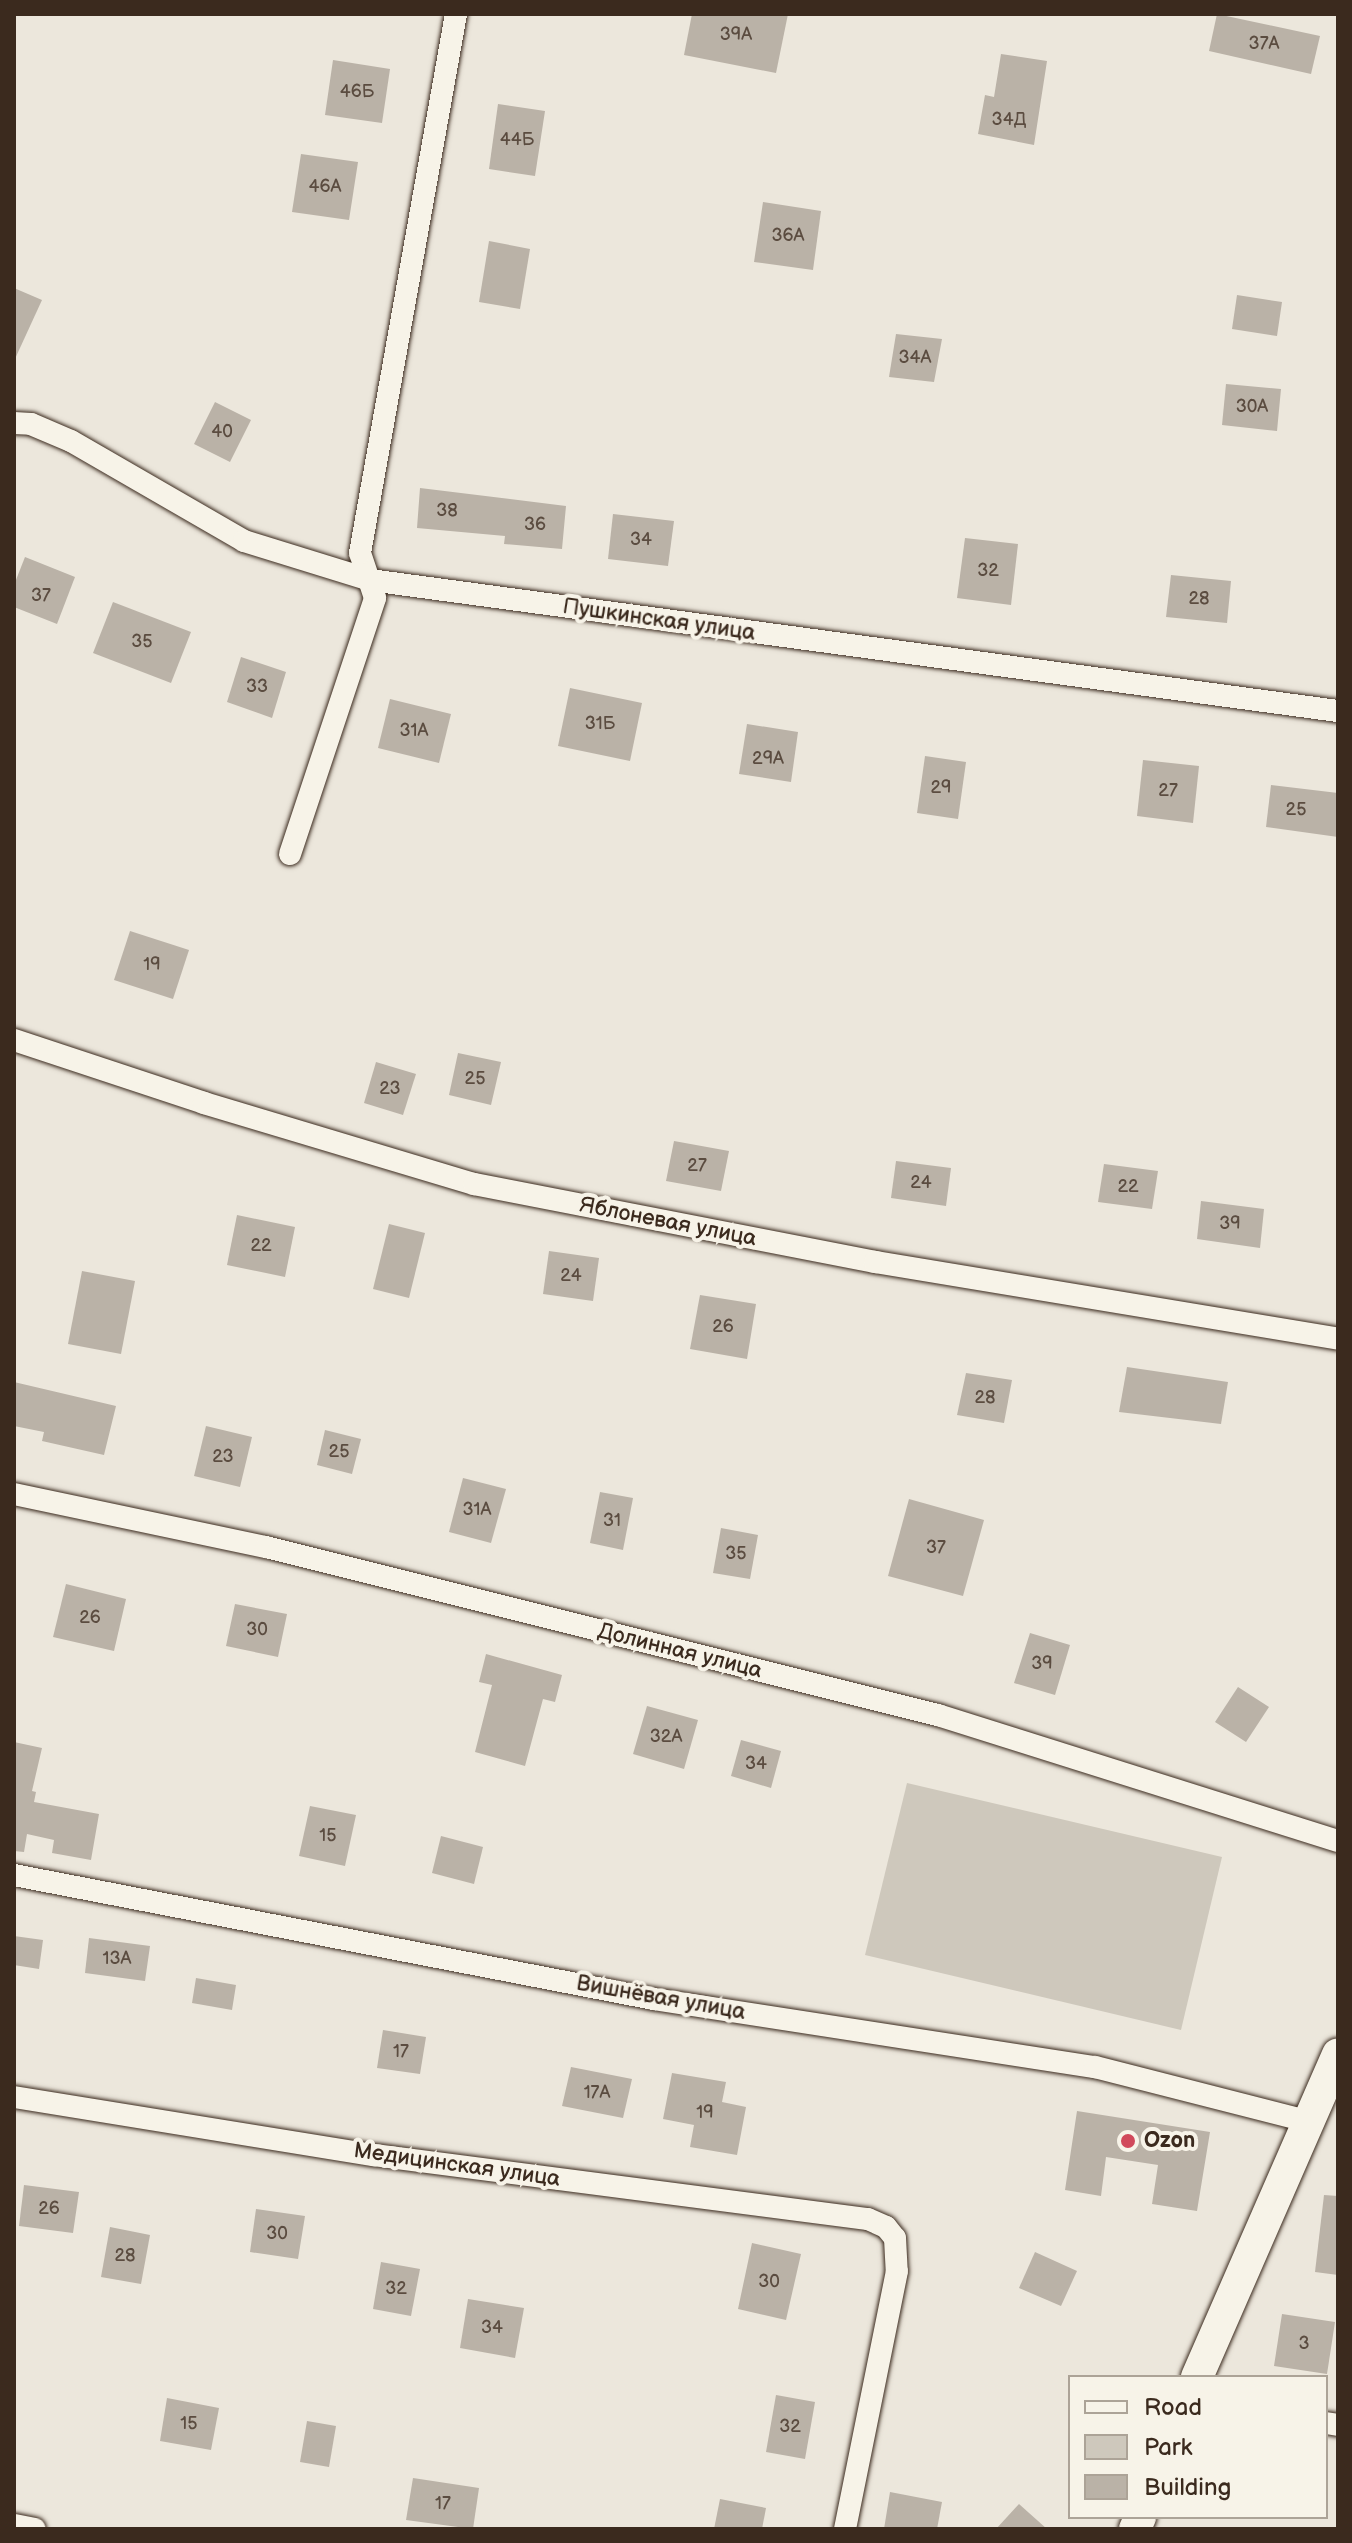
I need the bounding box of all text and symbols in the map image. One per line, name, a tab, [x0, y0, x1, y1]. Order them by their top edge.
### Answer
house number: 39А	[720, 24, 752, 46]
house number: 37А	[1249, 33, 1279, 55]
house number: 46Б	[340, 81, 374, 103]
house number: 34Д	[992, 109, 1026, 131]
house number: 44Б	[500, 129, 534, 151]
house number: 46А	[309, 176, 341, 198]
house number: 36А	[772, 225, 804, 247]
house number: 34А	[899, 347, 931, 369]
house number: 30А	[1236, 396, 1268, 418]
house number: 40	[211, 421, 233, 443]
house number: 38	[436, 500, 458, 522]
house number: 36	[524, 514, 546, 536]
house number: 34	[630, 529, 652, 551]
house number: 32	[977, 560, 999, 582]
house number: 37	[31, 585, 51, 607]
house number: 28	[1188, 588, 1210, 610]
street label: Пушкинская улица	[561, 593, 757, 647]
house number: 35	[131, 631, 153, 653]
house number: 33	[246, 676, 268, 698]
house number: 31Б	[585, 713, 615, 735]
house number: 31А	[400, 720, 428, 742]
house number: 29А	[752, 748, 784, 770]
house number: 29	[930, 777, 952, 799]
house number: 27	[1158, 780, 1178, 802]
house number: 25	[1286, 799, 1306, 821]
house number: 19	[143, 954, 161, 976]
house number: 25	[465, 1068, 485, 1090]
house number: 23	[379, 1078, 401, 1100]
house number: 27	[687, 1155, 707, 1177]
house number: 24	[910, 1172, 932, 1194]
house number: 22	[1117, 1176, 1139, 1198]
street label: Яблоневая улица	[577, 1192, 759, 1252]
house number: 39	[1219, 1213, 1241, 1235]
house number: 22	[250, 1235, 272, 1257]
house number: 24	[560, 1265, 582, 1287]
house number: 26	[712, 1316, 734, 1338]
house number: 28	[974, 1387, 996, 1409]
house number: 25	[329, 1441, 349, 1463]
house number: 23	[212, 1446, 234, 1468]
house number: 31А	[463, 1499, 491, 1521]
house number: 31	[603, 1510, 621, 1532]
house number: 37	[926, 1537, 946, 1559]
house number: 35	[725, 1543, 747, 1565]
house number: 26	[79, 1607, 101, 1629]
street label: Долинная улица	[595, 1618, 765, 1684]
house number: 30	[246, 1619, 268, 1641]
house number: 39	[1031, 1653, 1053, 1675]
house number: 32А	[650, 1726, 682, 1748]
house number: 34	[745, 1753, 767, 1775]
house number: 15	[319, 1825, 337, 1847]
house number: 13А	[103, 1948, 131, 1970]
street label: Вишнёвая улица	[574, 1970, 748, 2026]
house number: 17	[393, 2041, 409, 2063]
house number: 17А	[584, 2082, 610, 2104]
house number: 19	[696, 2102, 714, 2124]
place label: Ozon	[1144, 2128, 1195, 2154]
marker: Ozon	[1119, 2132, 1137, 2150]
street label: Медицинская улица	[352, 2137, 562, 2193]
house number: 26	[38, 2198, 60, 2220]
house number: 30	[266, 2223, 288, 2245]
house number: 28	[114, 2245, 136, 2267]
house number: 30	[758, 2271, 780, 2293]
house number: 32	[385, 2278, 407, 2300]
house number: 34	[481, 2317, 503, 2339]
house number: 3	[1298, 2333, 1310, 2355]
legend	[1068, 2375, 1328, 2519]
text: Road	[1144, 2393, 1202, 2422]
house number: 15	[180, 2413, 198, 2435]
house number: 32	[779, 2416, 801, 2438]
text: Park	[1144, 2433, 1192, 2462]
text: Building	[1144, 2473, 1231, 2502]
house number: 17	[435, 2493, 451, 2515]

